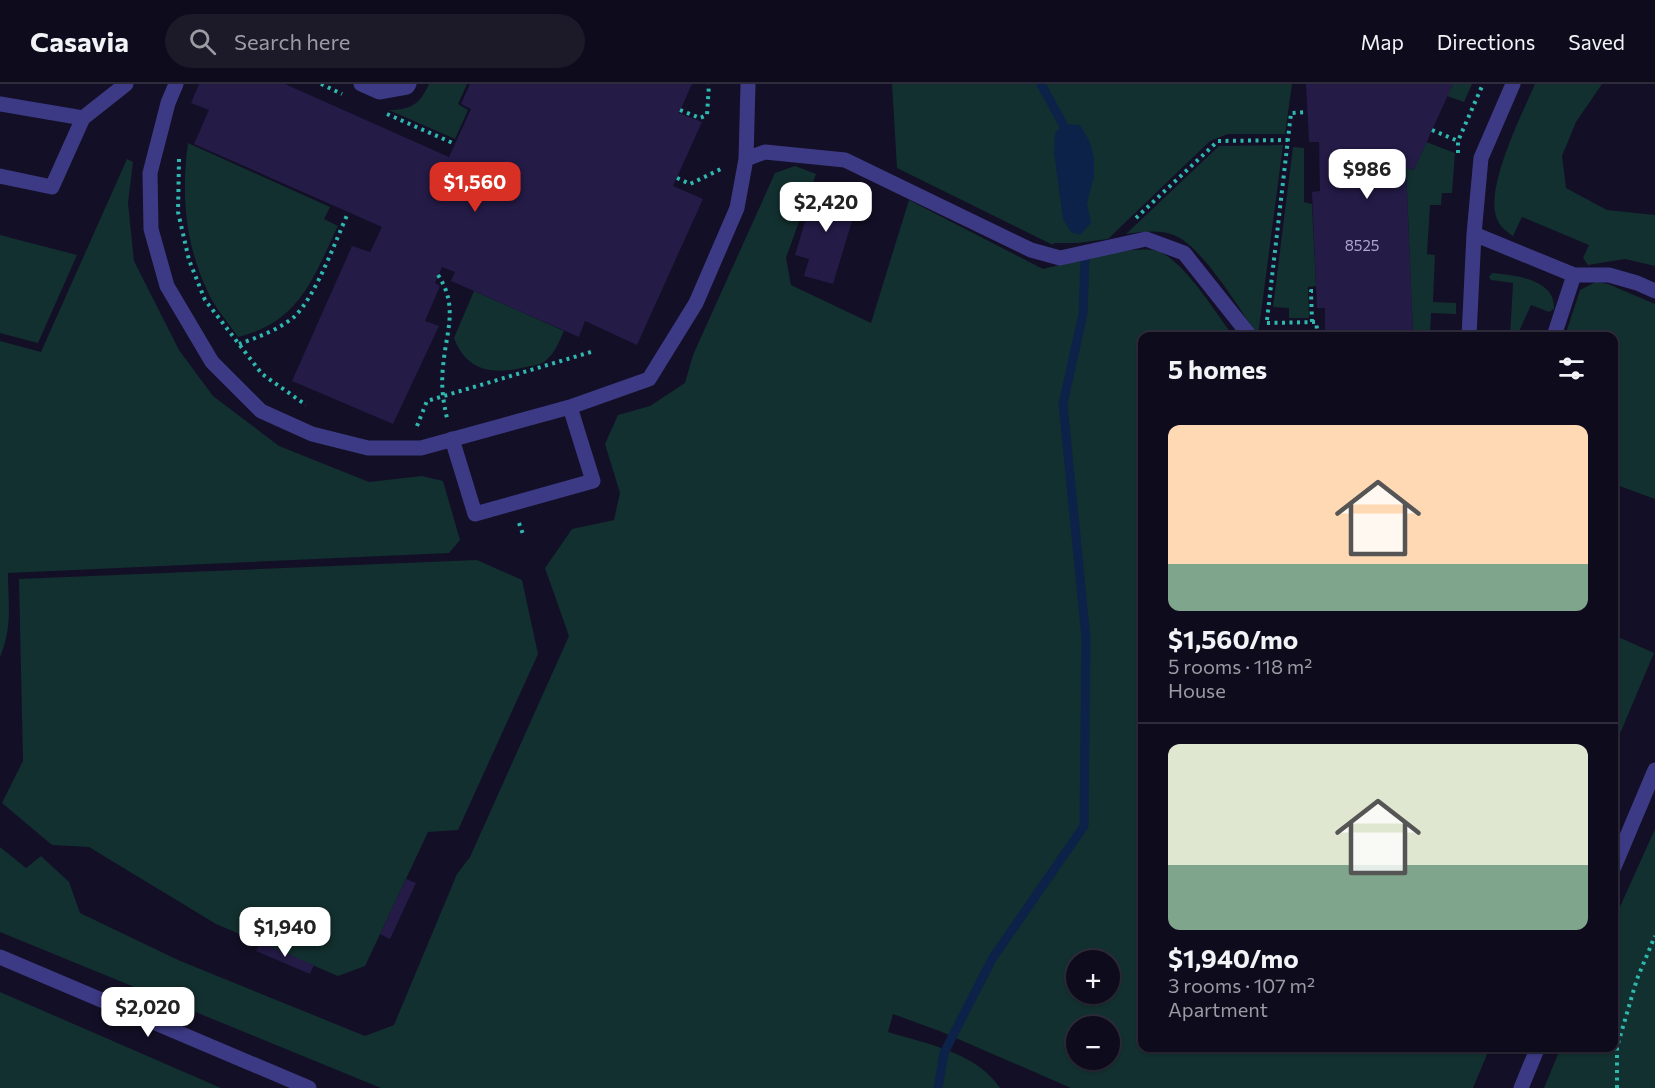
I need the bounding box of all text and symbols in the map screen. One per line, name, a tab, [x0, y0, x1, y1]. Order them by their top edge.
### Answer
search box	[165, 14, 585, 68]
text: Casavia	[30, 24, 129, 58]
icon: search	[186, 25, 219, 58]
text: Search here	[234, 28, 350, 55]
text: Map	[1361, 29, 1404, 54]
text: Directions	[1437, 29, 1535, 54]
text: Saved	[1568, 29, 1625, 54]
pin: $986	[1331, 149, 1403, 200]
text: $986	[1343, 156, 1391, 180]
pin: $1,560	[426, 162, 524, 213]
text: $1,560	[444, 169, 506, 193]
pin: $2,420	[777, 182, 875, 233]
text: $2,420	[794, 189, 858, 213]
house number: 8525	[1345, 236, 1379, 254]
icon: filters	[1555, 352, 1588, 385]
text: 5 homes	[1168, 353, 1267, 384]
icon: home	[1324, 464, 1432, 572]
text: $1,560/mo	[1168, 623, 1298, 654]
text: 5 rooms · 118 m²	[1168, 654, 1312, 678]
text: House	[1168, 678, 1226, 702]
icon: home	[1324, 783, 1432, 891]
pin: $1,940	[236, 907, 334, 958]
text: $1,940	[253, 914, 317, 938]
text: $1,940/mo	[1168, 942, 1299, 973]
map controls	[1066, 950, 1120, 1070]
button: +	[1066, 950, 1120, 1004]
text: 3 rooms · 107 m²	[1168, 973, 1315, 997]
pin: $2,020	[99, 987, 197, 1038]
text: $2,020	[115, 994, 181, 1018]
text: Apartment	[1168, 997, 1268, 1021]
button: −	[1066, 1016, 1120, 1070]

